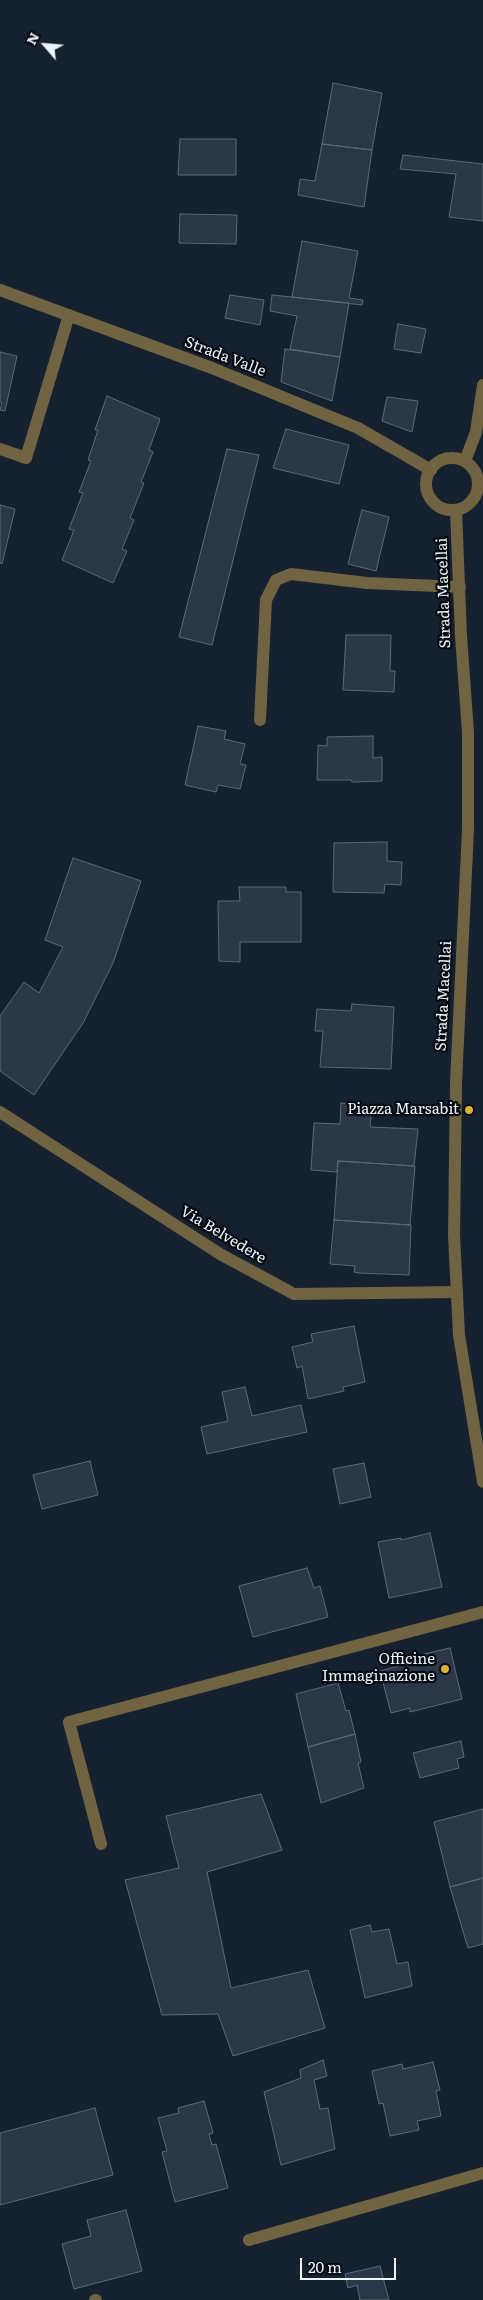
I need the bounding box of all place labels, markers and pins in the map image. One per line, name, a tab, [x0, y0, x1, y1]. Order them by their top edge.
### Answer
place label: Piazza Marsabit	[347, 1101, 459, 1119]
marker: Piazza Marsabit	[463, 1104, 475, 1116]
place label: Officine Immaginazione	[322, 1651, 435, 1686]
marker: Officine Immaginazione	[439, 1663, 451, 1675]

